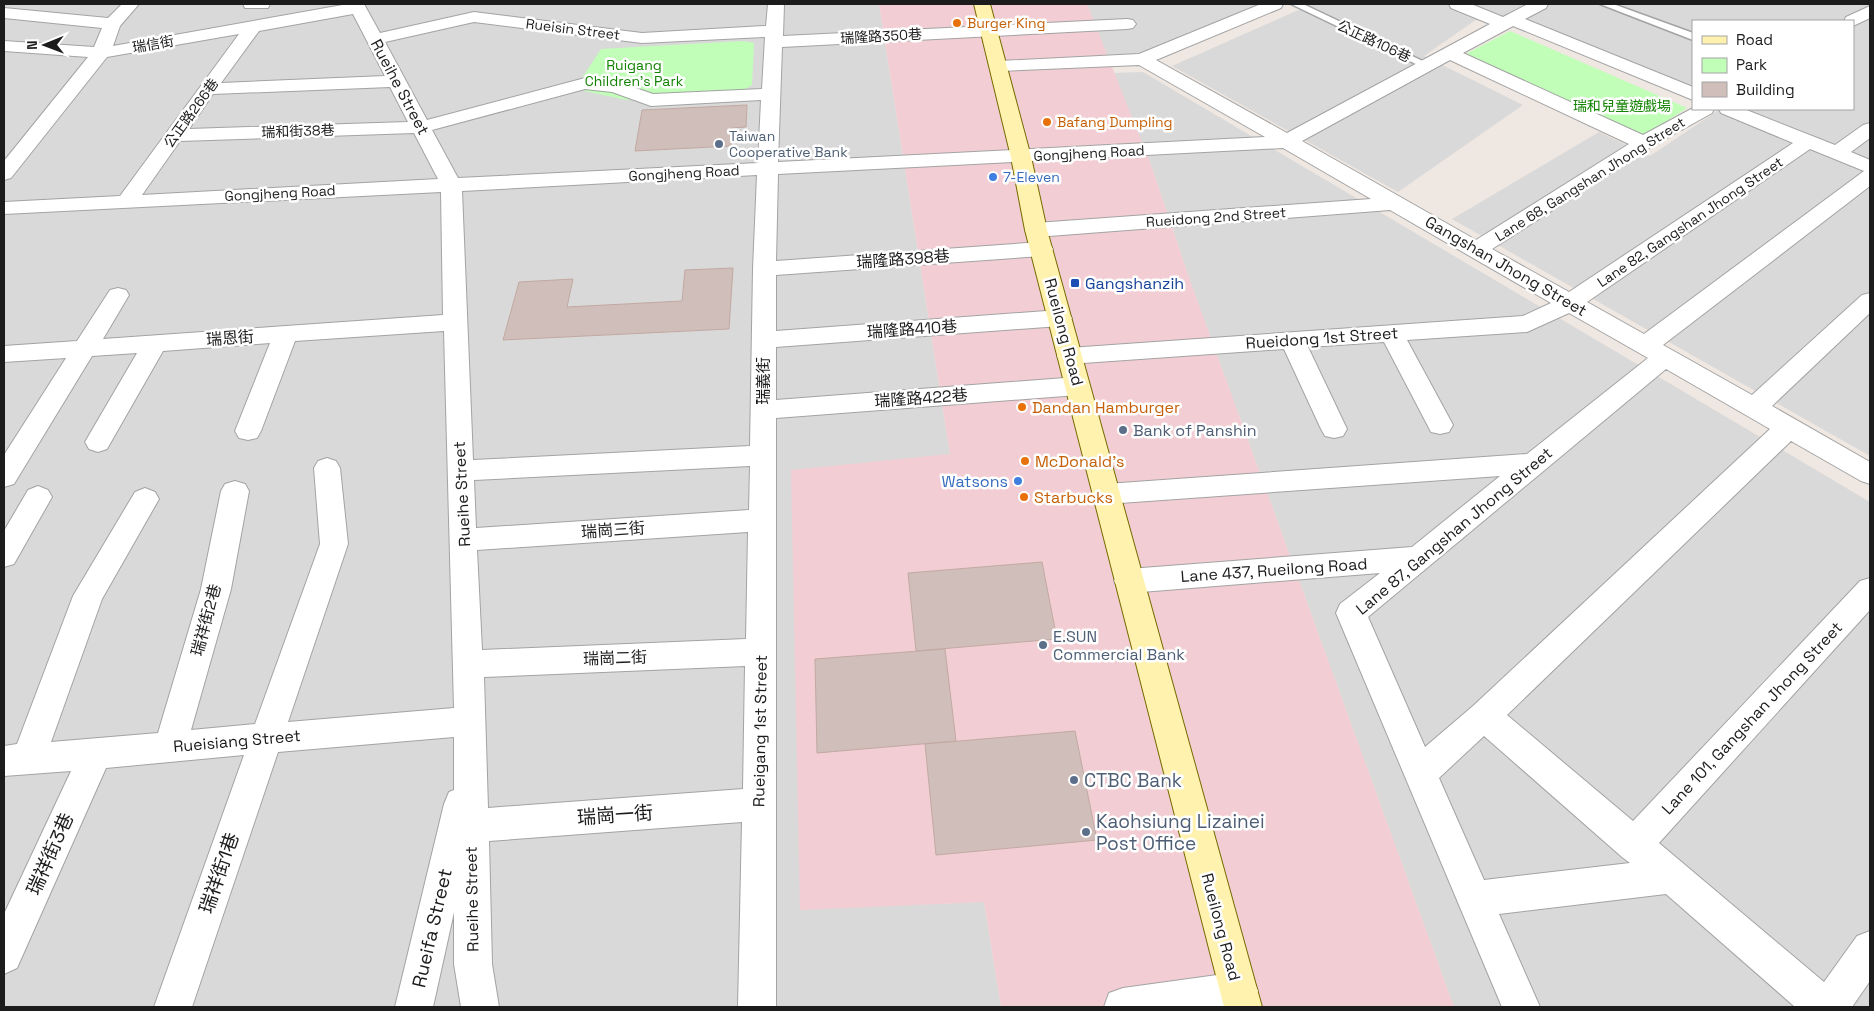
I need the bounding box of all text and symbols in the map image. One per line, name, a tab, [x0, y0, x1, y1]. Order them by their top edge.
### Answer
street label: Rueisin Street	[525, 14, 621, 44]
place label: Burger King	[967, 14, 1046, 32]
street label: 公正路106巷	[1334, 16, 1414, 66]
marker: Burger King	[951, 17, 963, 29]
north arrow	[20, 20, 70, 70]
legend	[1692, 20, 1854, 110]
street label: 瑞隆路350巷	[840, 25, 922, 47]
text: Road	[1736, 30, 1773, 49]
street label: 瑞信街	[131, 31, 175, 57]
street label: Rueihe Street	[366, 35, 434, 139]
text: N	[23, 40, 41, 50]
text: Park	[1736, 55, 1767, 74]
park label: Ruigang Children's Park	[585, 56, 684, 90]
street label: 公正路266巷	[160, 75, 222, 151]
text: Building	[1736, 80, 1795, 99]
park label: 瑞和兒童遊戲場	[1573, 97, 1671, 115]
place label: Bafang Dumpling	[1057, 113, 1172, 131]
street label: Lane 68, Gangshan Jhong Street	[1492, 113, 1688, 245]
marker: Bafang Dumpling	[1041, 116, 1053, 128]
street label: 瑞和街38巷	[261, 121, 335, 141]
place label: Taiwan Cooperative Bank	[729, 127, 848, 161]
marker: Taiwan Cooperative Bank	[713, 138, 725, 150]
street label: Gongjheng Road	[1033, 141, 1145, 165]
street label: Lane 82, Gangshan Jhong Street	[1594, 153, 1786, 291]
street label: Gongjheng Road	[628, 161, 740, 185]
place label: 7-Eleven	[1003, 168, 1060, 186]
marker: 7-Eleven	[987, 171, 999, 183]
street label: Gongjheng Road	[224, 181, 336, 205]
street label: Rueidong 2nd Street	[1145, 203, 1287, 231]
street label: Gangshan Jhong Street	[1421, 211, 1591, 321]
street label: 瑞隆路398巷	[856, 245, 950, 273]
place label: Gangshanzih	[1085, 273, 1184, 294]
street label: Rueilong Road	[1040, 276, 1088, 388]
marker: Gangshanzih	[1069, 277, 1081, 289]
street label: 瑞隆路410巷	[866, 315, 958, 343]
street label: Rueidong 1st Street	[1245, 322, 1399, 354]
street label: 瑞恩街	[205, 326, 255, 350]
street label: 瑞義街	[753, 357, 774, 405]
street label: 瑞隆路422巷	[874, 384, 968, 412]
place label: Dandan Hamburger	[1032, 397, 1180, 418]
marker: Dandan Hamburger	[1016, 401, 1028, 413]
place label: Bank of Panshin	[1133, 420, 1256, 441]
marker: Bank of Panshin	[1117, 424, 1129, 436]
street label: Rueihe Street	[449, 441, 475, 547]
street label: Lane 87, Gangshan Jhong Street	[1351, 443, 1557, 619]
place label: McDonald's	[1035, 451, 1125, 472]
marker: McDonald's	[1019, 455, 1031, 467]
place label: Watsons	[942, 471, 1008, 492]
marker: Watsons	[1012, 475, 1024, 487]
place label: Starbucks	[1034, 487, 1113, 508]
marker: Starbucks	[1018, 491, 1030, 503]
street label: 瑞崗三街	[580, 517, 646, 543]
street label: Lane 437, Rueilong Road	[1180, 553, 1368, 587]
street label: 瑞祥街2巷	[186, 582, 226, 658]
street label: Lane 101, Gangshan Jhong Street	[1657, 617, 1847, 819]
place label: E.SUN Commercial Bank	[1053, 626, 1185, 665]
marker: E.SUN Commercial Bank	[1037, 639, 1049, 651]
street label: 瑞崗二街	[583, 646, 647, 670]
street label: Rueigang 1st Street	[748, 655, 772, 807]
street label: Rueisiang Street	[172, 725, 302, 757]
place label: CTBC Bank	[1084, 768, 1182, 793]
marker: CTBC Bank	[1068, 774, 1080, 786]
street label: 瑞崗一街	[576, 800, 654, 830]
street label: 瑞祥街3巷	[21, 809, 79, 899]
place label: Kaohsiung Lizainei Post Office	[1096, 809, 1265, 856]
marker: Kaohsiung Lizainei Post Office	[1080, 826, 1092, 838]
street label: 瑞祥街1巷	[194, 829, 244, 917]
street label: Rueihe Street	[461, 846, 483, 952]
street label: Rueifa Street	[406, 866, 458, 990]
street label: Rueilong Road	[1197, 871, 1245, 983]

